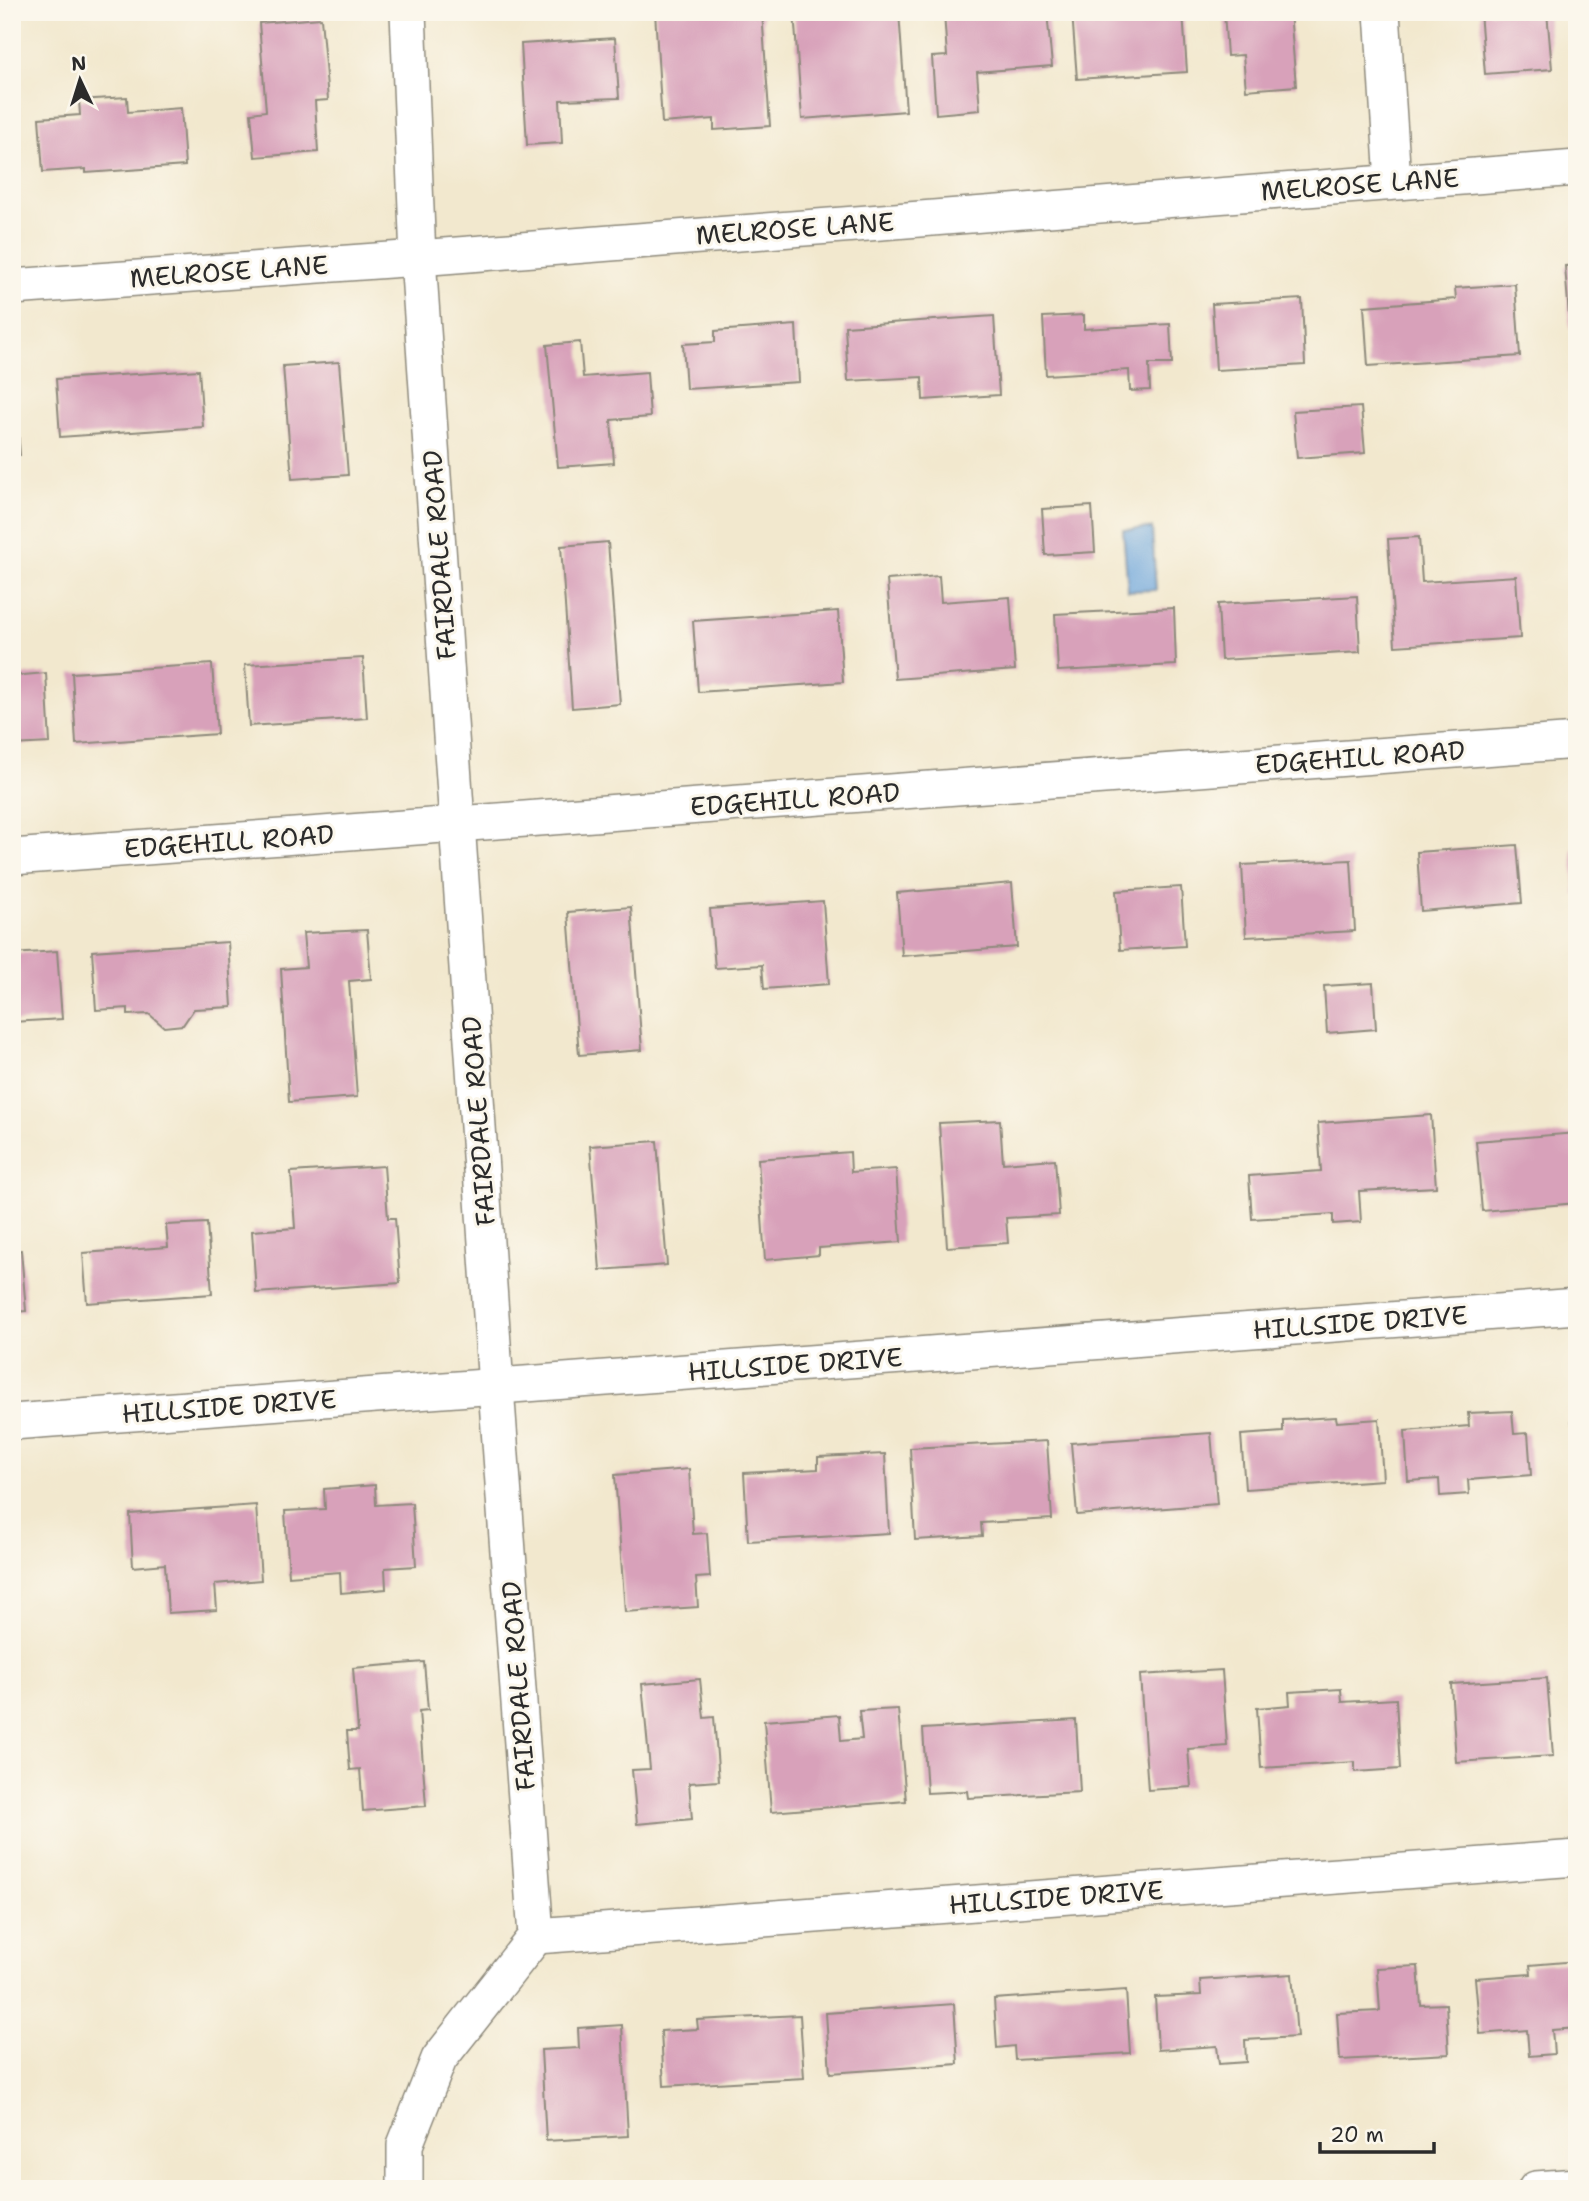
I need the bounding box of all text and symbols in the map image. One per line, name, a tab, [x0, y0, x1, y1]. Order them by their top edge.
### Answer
north arrow	[46, 46, 116, 116]
text: N	[70, 51, 87, 77]
street label: MELROSE LANE	[1260, 160, 1460, 208]
street label: MELROSE LANE	[695, 204, 895, 252]
street label: MELROSE LANE	[129, 247, 329, 295]
street label: FAIRDALE ROAD	[414, 449, 464, 661]
street label: EDGEHILL ROAD	[1254, 732, 1466, 782]
street label: EDGEHILL ROAD	[689, 774, 901, 824]
street label: EDGEHILL ROAD	[123, 816, 335, 866]
street label: FAIRDALE ROAD	[453, 1015, 503, 1227]
street label: HILLSIDE DRIVE	[1252, 1297, 1468, 1347]
street label: HILLSIDE DRIVE	[687, 1339, 903, 1389]
street label: HILLSIDE DRIVE	[121, 1381, 337, 1431]
street label: FAIRDALE ROAD	[493, 1580, 543, 1792]
street label: HILLSIDE DRIVE	[948, 1872, 1164, 1922]
scale bar	[1320, 2110, 1433, 2154]
text: 20 m	[1330, 2121, 1384, 2149]

